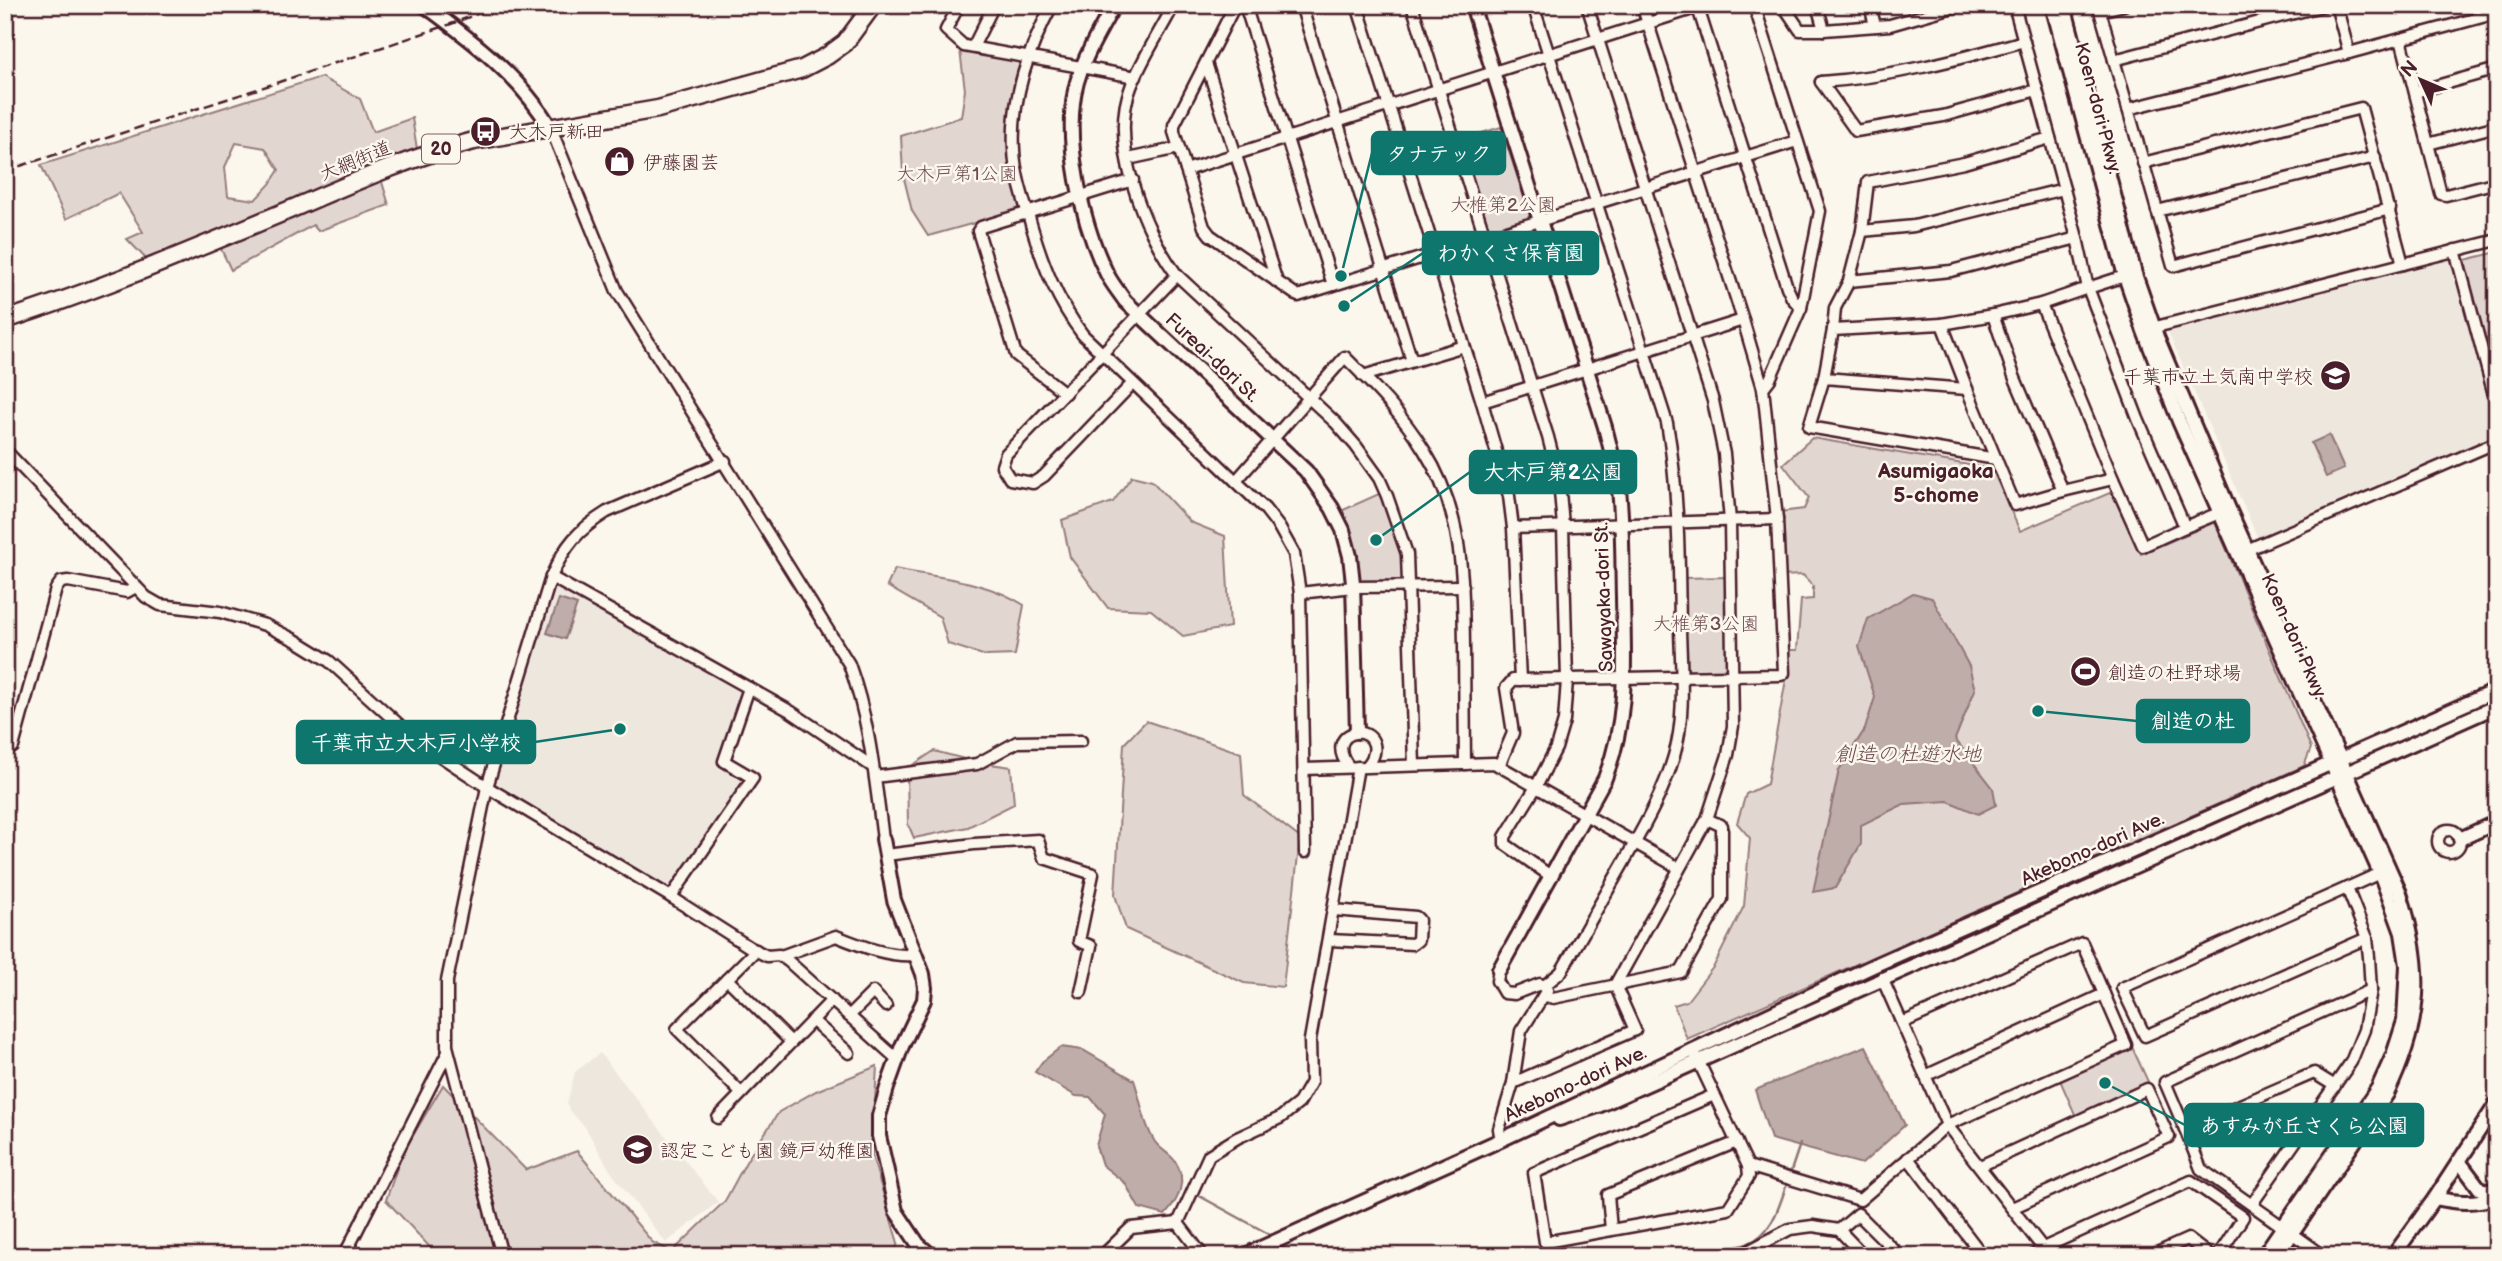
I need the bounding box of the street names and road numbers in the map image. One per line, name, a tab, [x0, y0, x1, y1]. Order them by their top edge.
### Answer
street label: Koen-dori Pkwy.	[2069, 40, 2126, 177]
road number: 20	[422, 134, 460, 164]
street label: 大網街道	[316, 136, 395, 186]
street label: Fureai-dori St.	[1160, 309, 1264, 408]
street label: Sawayaka-dori St.	[1590, 522, 1619, 672]
street label: Koen-dori Pkwy.	[2256, 570, 2332, 703]
street label: Akebono-dori Ave.	[2018, 808, 2168, 891]
street label: Akebono-dori Ave.	[1501, 1041, 1650, 1127]

